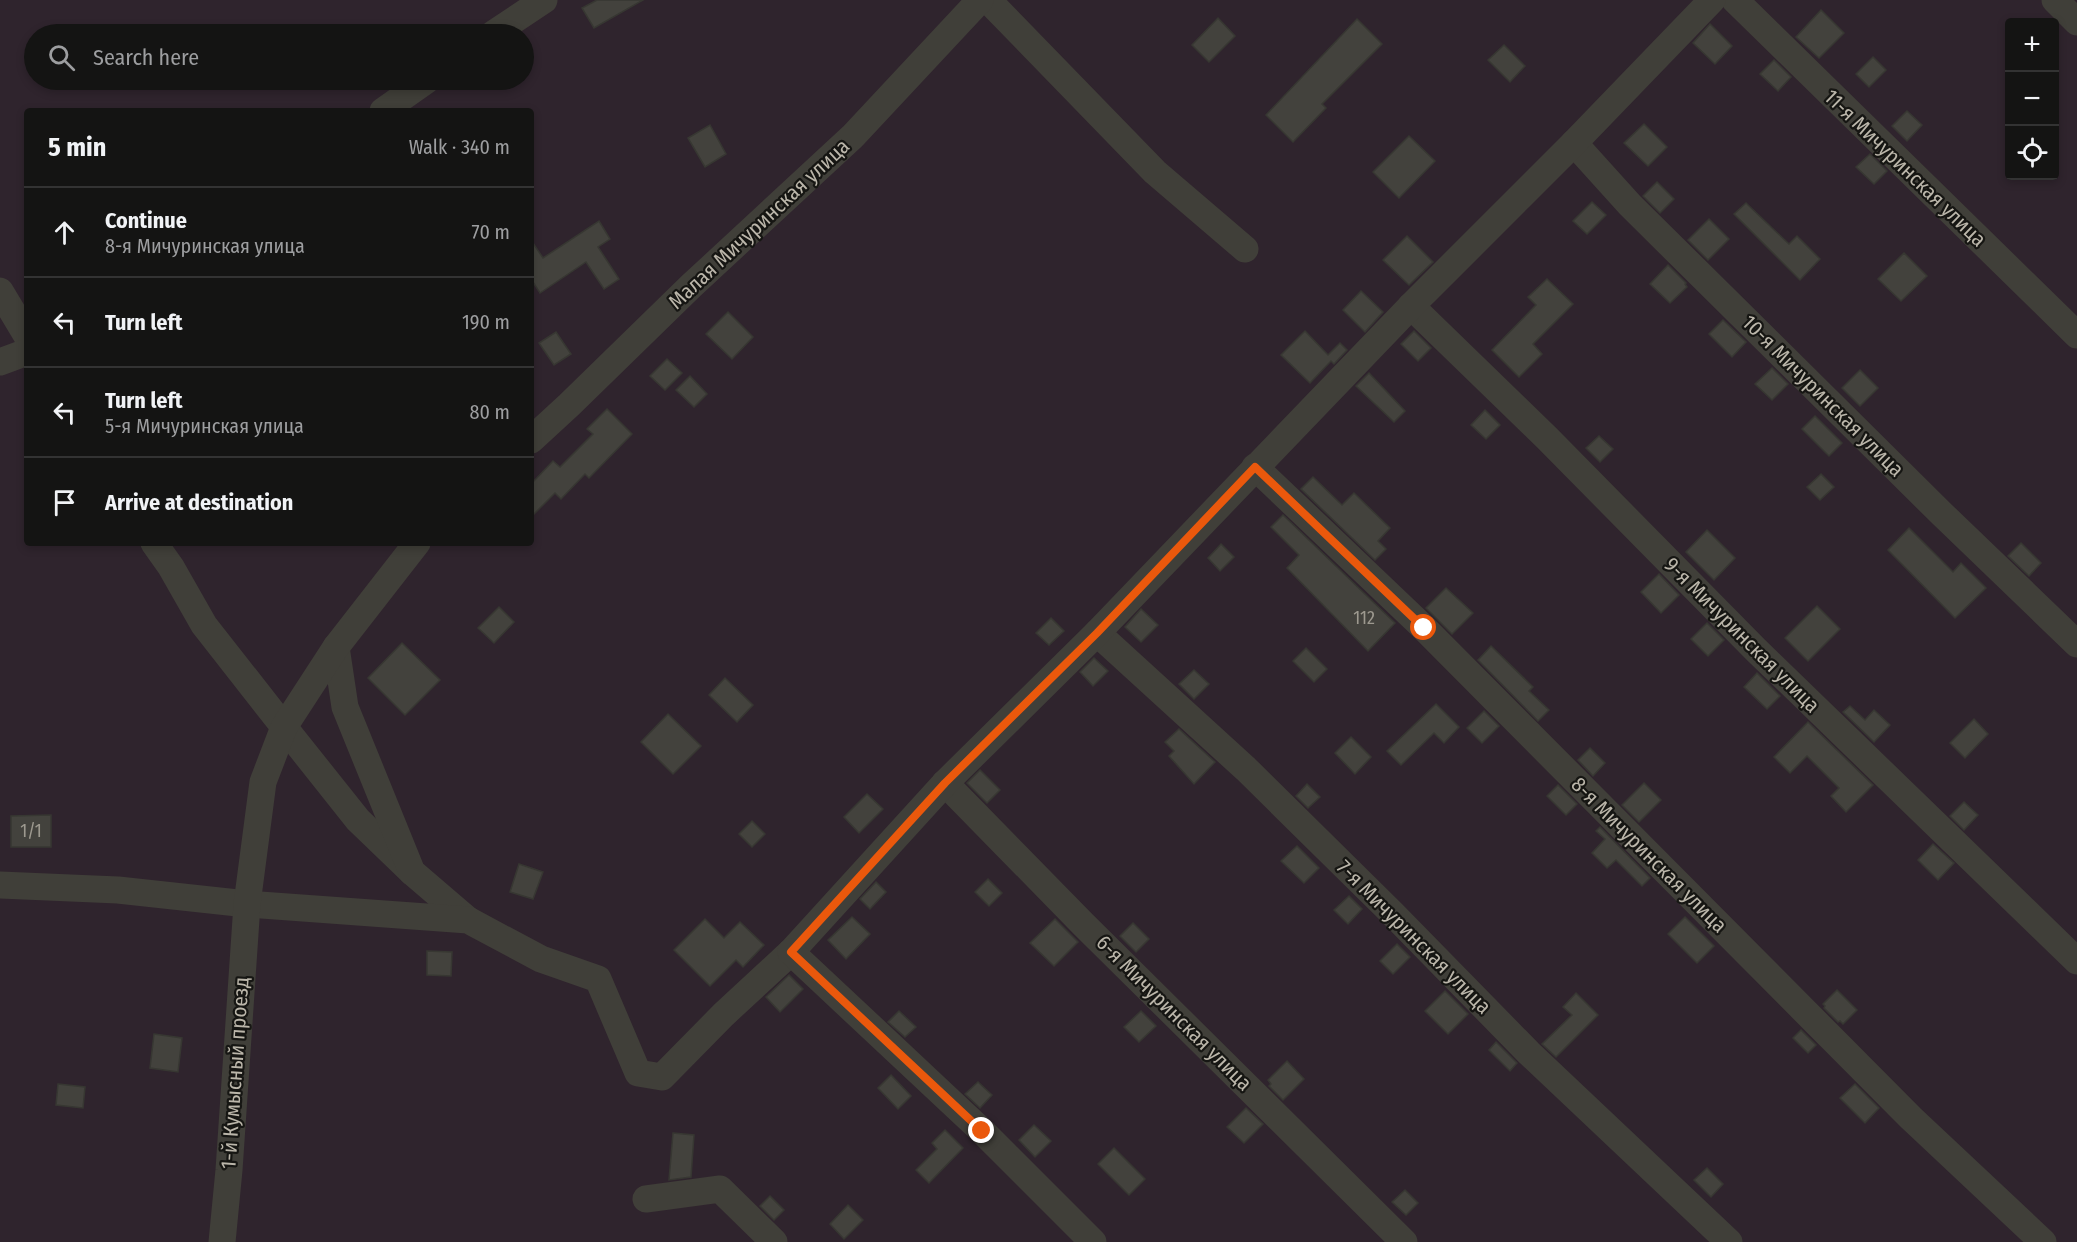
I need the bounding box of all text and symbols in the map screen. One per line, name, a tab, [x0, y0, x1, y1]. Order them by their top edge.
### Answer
map controls	[2005, 18, 2059, 180]
button: +	[2005, 18, 2059, 72]
search box	[24, 24, 534, 90]
icon: search	[45, 41, 78, 74]
text: Search here	[93, 44, 199, 71]
button: −	[2005, 72, 2059, 126]
street label: 11-я Мичуринская улица	[1819, 84, 1991, 252]
button: locate	[2005, 126, 2059, 180]
text: 5 min	[48, 132, 106, 163]
street label: Малая Мичуринская улица	[663, 133, 855, 315]
text: Walk · 340 m	[409, 135, 510, 159]
text: Continue	[105, 207, 187, 234]
icon: ahead	[48, 216, 81, 249]
text: 70 m	[472, 220, 510, 244]
text: 8-я Мичуринская улица	[105, 234, 305, 258]
icon: left	[48, 306, 81, 339]
text: Turn left	[105, 309, 183, 336]
text: 190 m	[462, 310, 510, 334]
street label: 10-я Мичуринская улица	[1737, 310, 1909, 482]
text: Turn left	[105, 387, 183, 414]
icon: left	[48, 396, 81, 429]
text: 80 m	[470, 400, 510, 424]
text: 5-я Мичуринская улица	[105, 414, 304, 438]
icon: arrive	[48, 486, 81, 519]
text: Arrive at destination	[105, 489, 293, 516]
street label: 9-я Мичуринская улица	[1659, 552, 1825, 718]
house number: 112	[1353, 607, 1375, 629]
route start	[1410, 614, 1436, 640]
street label: 8-я Мичуринская улица	[1566, 772, 1732, 938]
house number: 1/1	[20, 820, 42, 842]
street label: 7-я Мичуринская улица	[1331, 854, 1497, 1020]
street label: 6-я Мичуринская улица	[1091, 930, 1257, 1096]
street label: 1-й Кумысный проезд	[215, 976, 255, 1170]
route end	[968, 1117, 994, 1143]

